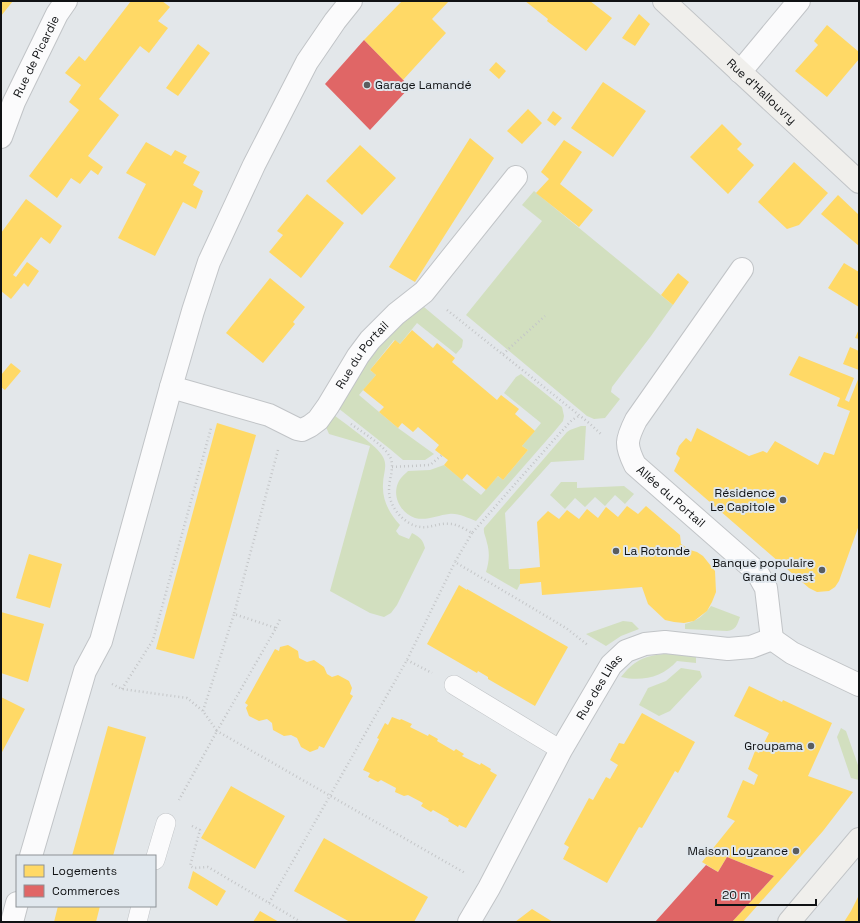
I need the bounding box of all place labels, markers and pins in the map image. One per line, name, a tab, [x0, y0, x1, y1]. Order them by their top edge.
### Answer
place label: Garage Lamandé	[375, 77, 472, 93]
marker: Garage Lamandé	[362, 80, 372, 90]
place label: Résidence Le Capitole	[710, 485, 775, 515]
marker: Résidence Le Capitole	[778, 495, 788, 505]
place label: La Rotonde	[624, 543, 690, 559]
marker: La Rotonde	[611, 546, 621, 556]
place label: Banque populaire Grand Ouest	[712, 555, 814, 585]
marker: Banque populaire Grand Ouest	[817, 565, 827, 575]
place label: Groupama	[744, 738, 803, 754]
marker: Groupama	[806, 741, 816, 751]
place label: Maison Loyzance	[688, 843, 788, 859]
marker: Maison Loyzance	[791, 846, 801, 856]

